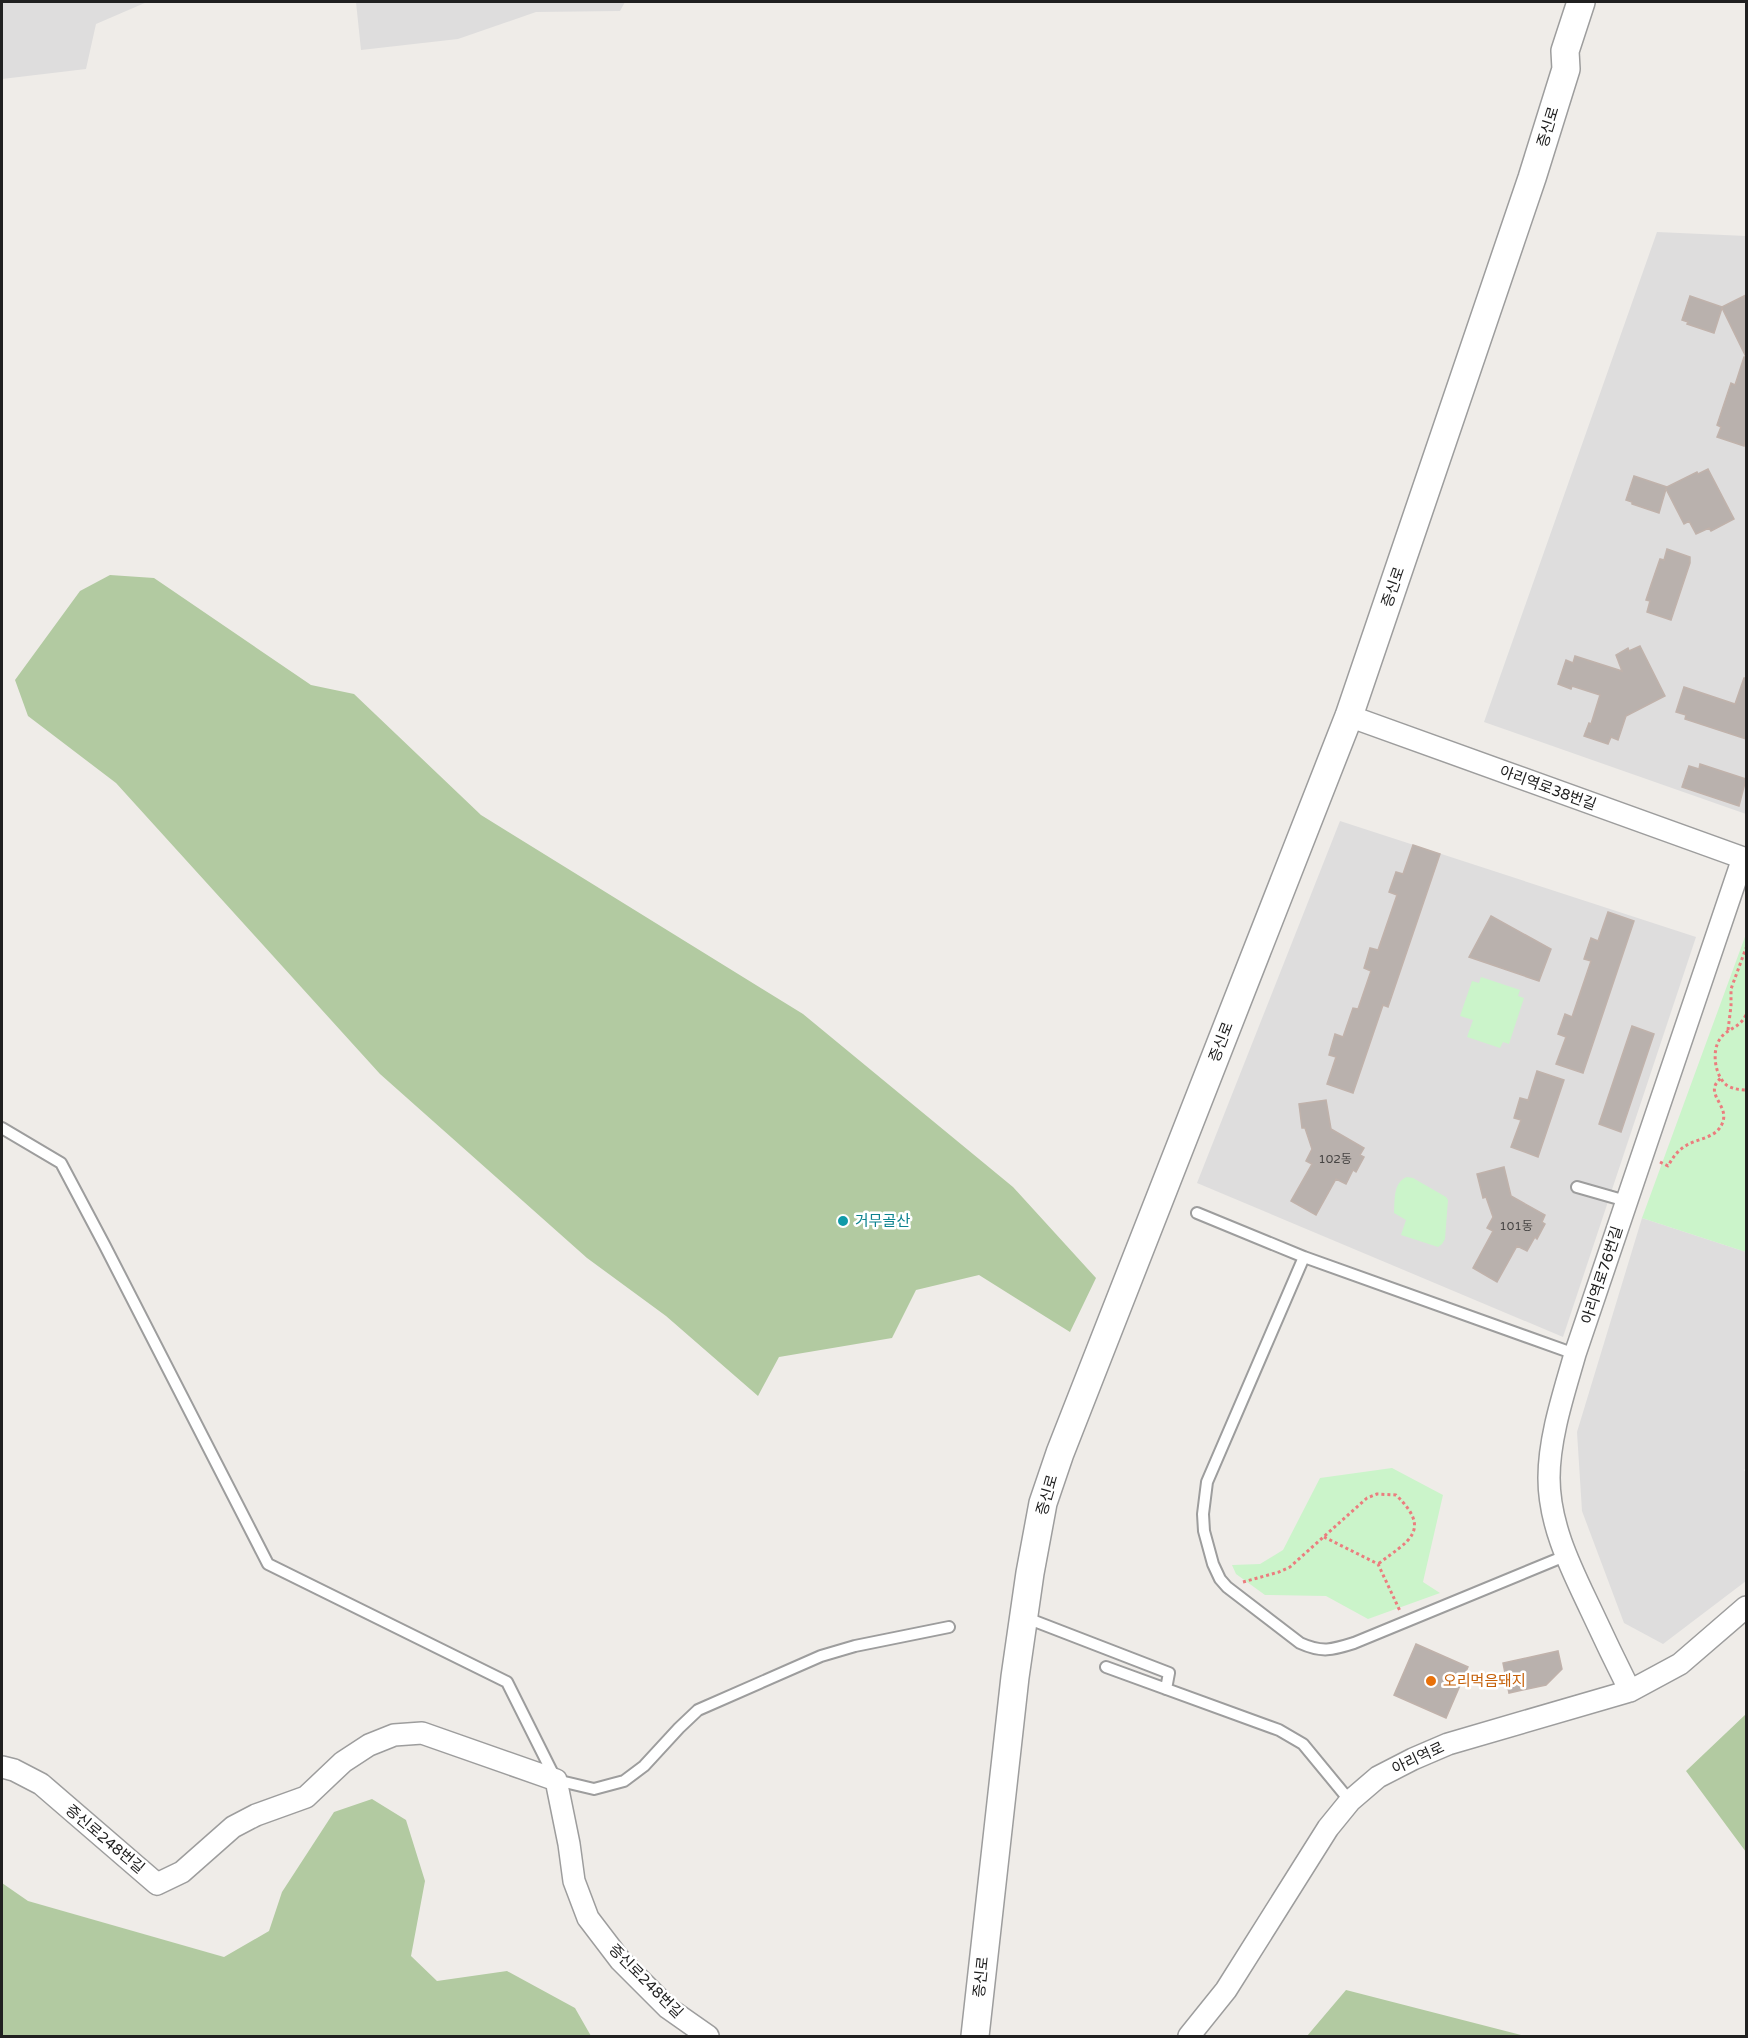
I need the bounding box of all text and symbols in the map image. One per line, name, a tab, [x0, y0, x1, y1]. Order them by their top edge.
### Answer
street label: 증신로	[1533, 105, 1563, 149]
street label: 증신로	[1378, 564, 1408, 610]
street label: 아리역로38번길	[1497, 762, 1599, 814]
street label: 증신로	[1205, 1019, 1237, 1065]
house number: 102동	[1318, 1152, 1352, 1166]
place label: 거무골산	[855, 1212, 910, 1230]
marker: 거무골산	[836, 1214, 850, 1228]
house number: 101동	[1499, 1219, 1533, 1233]
street label: 아리역로76번길	[1578, 1224, 1626, 1326]
street label: 증신로	[1033, 1473, 1061, 1517]
place label: 오리먹음돼지	[1443, 1672, 1526, 1690]
marker: 오리먹음돼지	[1424, 1674, 1438, 1688]
street label: 아리역로	[1389, 1738, 1447, 1778]
street label: 증신로248번길	[62, 1801, 148, 1877]
street label: 증신로248번길	[605, 1940, 687, 2022]
street label: 증신로	[970, 1955, 992, 1999]

